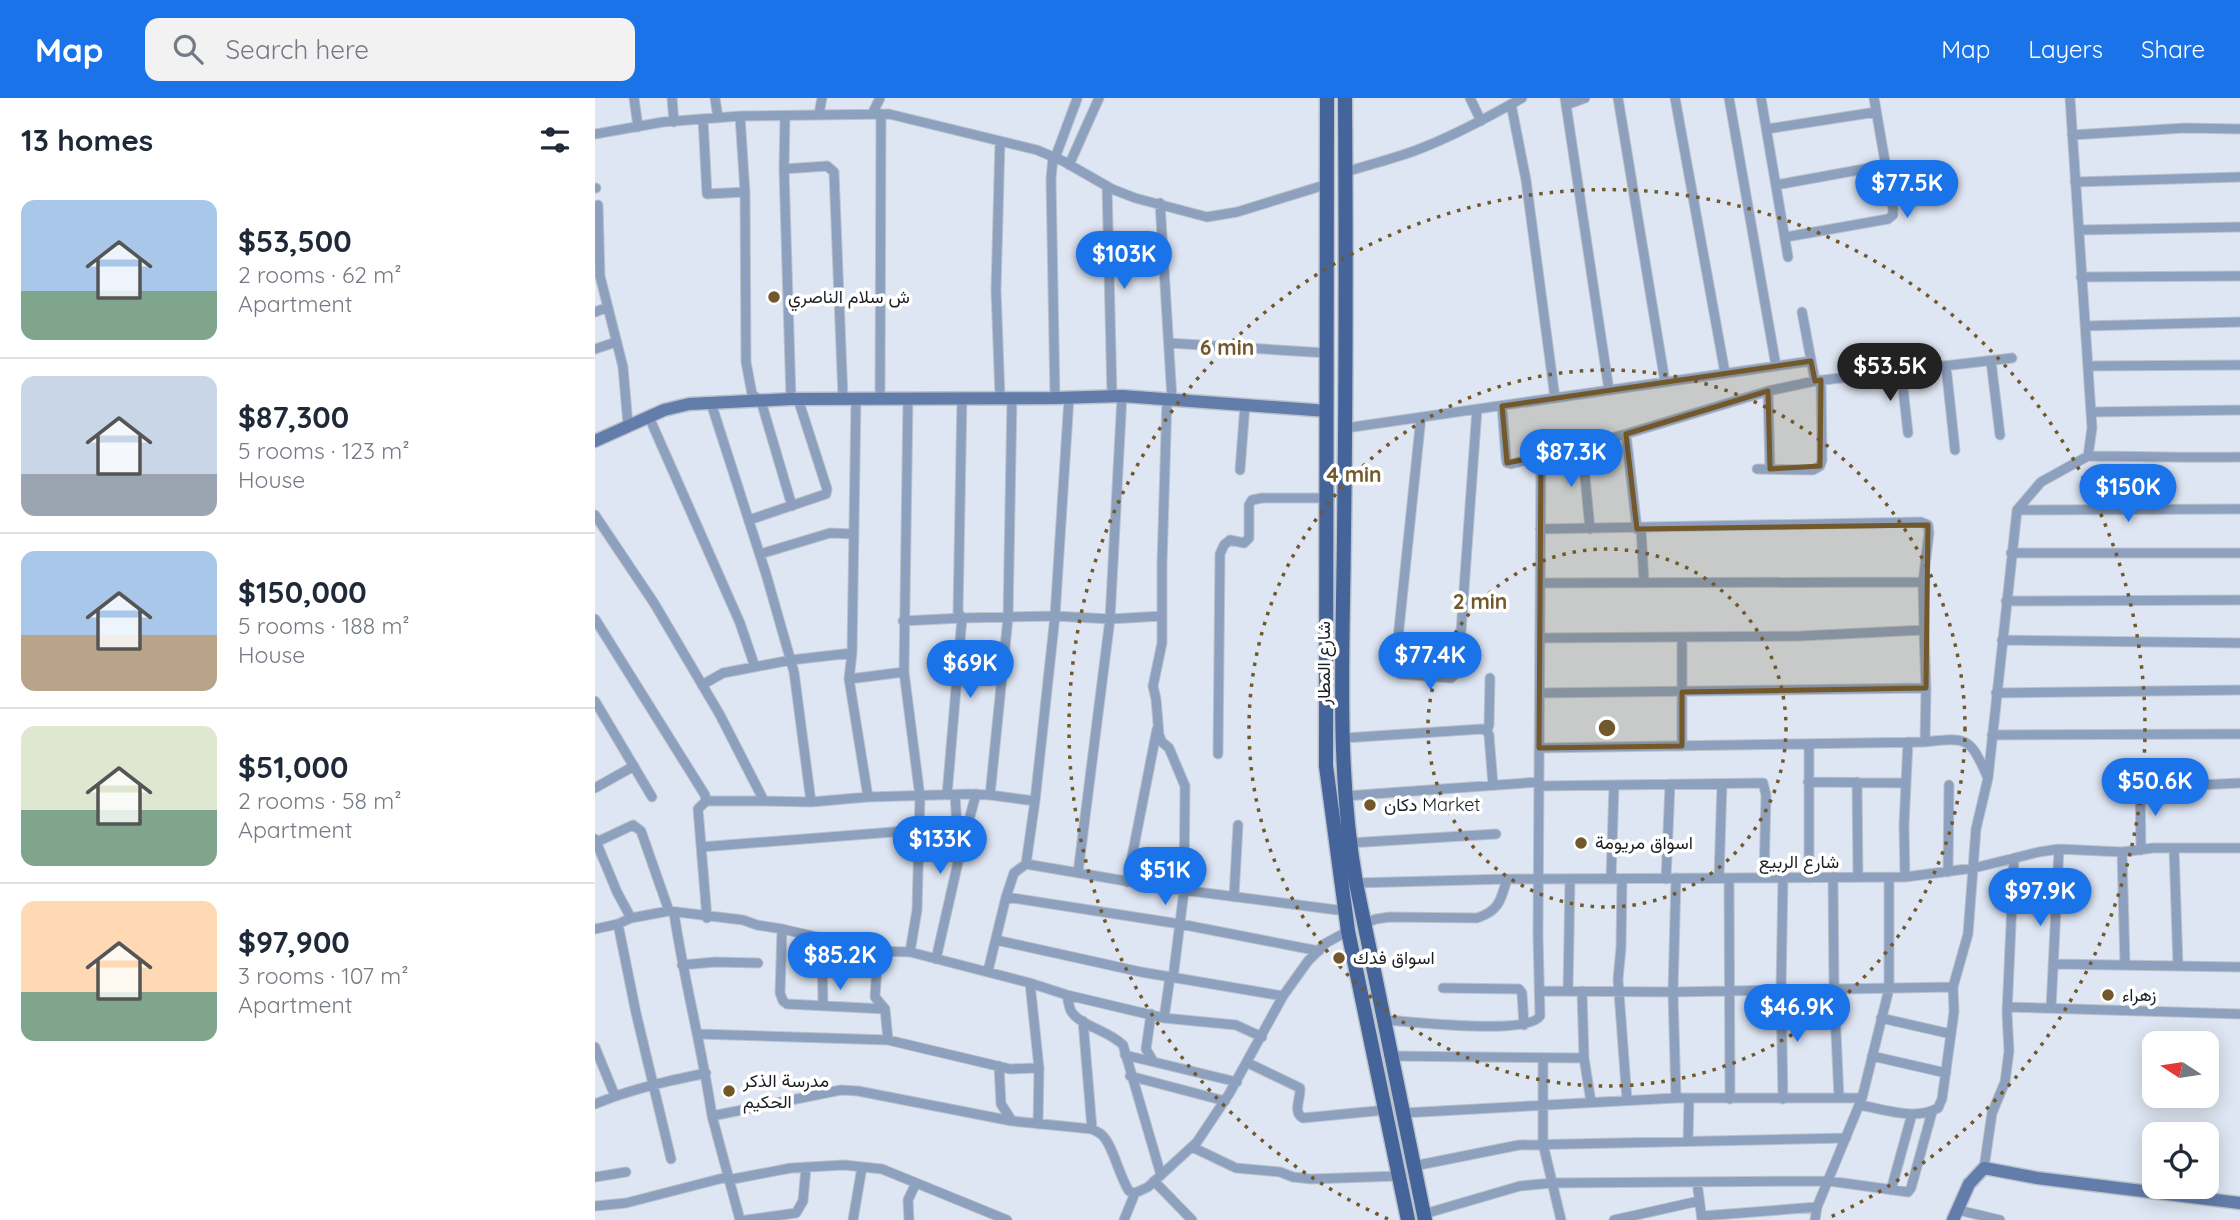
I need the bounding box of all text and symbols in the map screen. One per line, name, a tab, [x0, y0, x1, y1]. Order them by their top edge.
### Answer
search box	[145, 18, 635, 81]
text: Map	[35, 29, 103, 70]
icon: search	[169, 30, 207, 68]
text: Search here	[225, 33, 369, 66]
text: Map	[1941, 34, 1990, 64]
text: Layers	[2028, 34, 2103, 64]
text: Share	[2141, 34, 2205, 64]
text: 13 homes	[21, 121, 153, 159]
icon: filters	[536, 121, 574, 159]
pin: $77.5K	[1850, 160, 1964, 220]
text: $77.5K	[1871, 168, 1943, 197]
text: $53,500	[238, 222, 352, 260]
icon: home	[77, 228, 161, 312]
pin: $103K	[1075, 232, 1173, 291]
text: $103K	[1092, 239, 1156, 268]
text: 2 rooms · 62 m²	[238, 260, 402, 289]
place label: ش سلام الناصري	[788, 285, 910, 312]
text: Apartment	[238, 289, 352, 318]
marker: ش سلام الناصري	[766, 289, 782, 305]
text: 6 min	[1200, 334, 1254, 360]
pin: $53.5K	[1833, 344, 1947, 403]
text: $53.5K	[1853, 351, 1927, 380]
text: $87,300	[238, 398, 349, 436]
icon: home	[77, 404, 161, 488]
pin: $87.3K	[1514, 430, 1628, 489]
text: 5 rooms · 123 m²	[238, 436, 410, 465]
text: $87.3K	[1536, 437, 1606, 466]
text: 4 min	[1326, 461, 1382, 487]
pin: $150K	[2079, 464, 2177, 524]
text: House	[238, 465, 305, 494]
text: $150K	[2095, 472, 2161, 501]
text: $150,000	[238, 573, 367, 611]
icon: home	[77, 579, 161, 663]
text: 2 min	[1453, 588, 1507, 614]
text: 5 rooms · 188 m²	[238, 611, 410, 640]
street label: شارع المطار	[1312, 621, 1336, 706]
pin: $77.4K	[1373, 632, 1487, 692]
text: House	[238, 640, 305, 669]
pin: $69K	[929, 640, 1011, 700]
text: $77.4K	[1394, 640, 1466, 669]
text: $69K	[943, 648, 997, 677]
centre of rings	[1595, 716, 1619, 740]
text: $51,000	[238, 748, 348, 786]
icon: home	[77, 754, 161, 838]
pin: $50.6K	[2098, 758, 2212, 818]
text: $50.6K	[2118, 766, 2192, 795]
text: 2 rooms · 58 m²	[238, 786, 401, 815]
place label: دكان Market	[1384, 793, 1480, 816]
marker: دكان Market	[1362, 797, 1378, 813]
text: Apartment	[238, 815, 352, 844]
pin: $133K	[891, 816, 989, 876]
text: $133K	[909, 824, 971, 853]
place label: اسواق مريومة	[1595, 831, 1693, 854]
marker: اسواق مريومة	[1573, 835, 1589, 851]
pin: $51K	[1124, 848, 1206, 907]
street label: شارع الربيع	[1759, 850, 1839, 874]
text: $51K	[1140, 855, 1191, 884]
pin: $97.9K	[1983, 868, 2097, 928]
text: $97.9K	[2005, 876, 2075, 905]
text: $97,900	[238, 923, 350, 961]
icon: home	[77, 929, 161, 1013]
pin: $85.2K	[783, 932, 897, 992]
text: $85.2K	[804, 940, 876, 969]
place label: اسواق فدك	[1353, 946, 1435, 969]
marker: اسواق فدك	[1331, 950, 1347, 966]
text: 3 rooms · 107 m²	[238, 961, 409, 990]
place label: زهراء	[2122, 983, 2156, 1006]
pin: $46.9K	[1740, 984, 1854, 1044]
marker: زهراء	[2100, 987, 2116, 1003]
text: Apartment	[238, 990, 352, 1019]
text: $46.9K	[1760, 992, 1834, 1021]
north arrow	[2142, 1031, 2219, 1108]
map controls	[2142, 1031, 2219, 1199]
place label: مدرسة الذكر الحكيم	[742, 1069, 829, 1114]
marker: مدرسة الذكر الحكيم	[721, 1083, 737, 1099]
button: locate	[2142, 1122, 2219, 1199]

